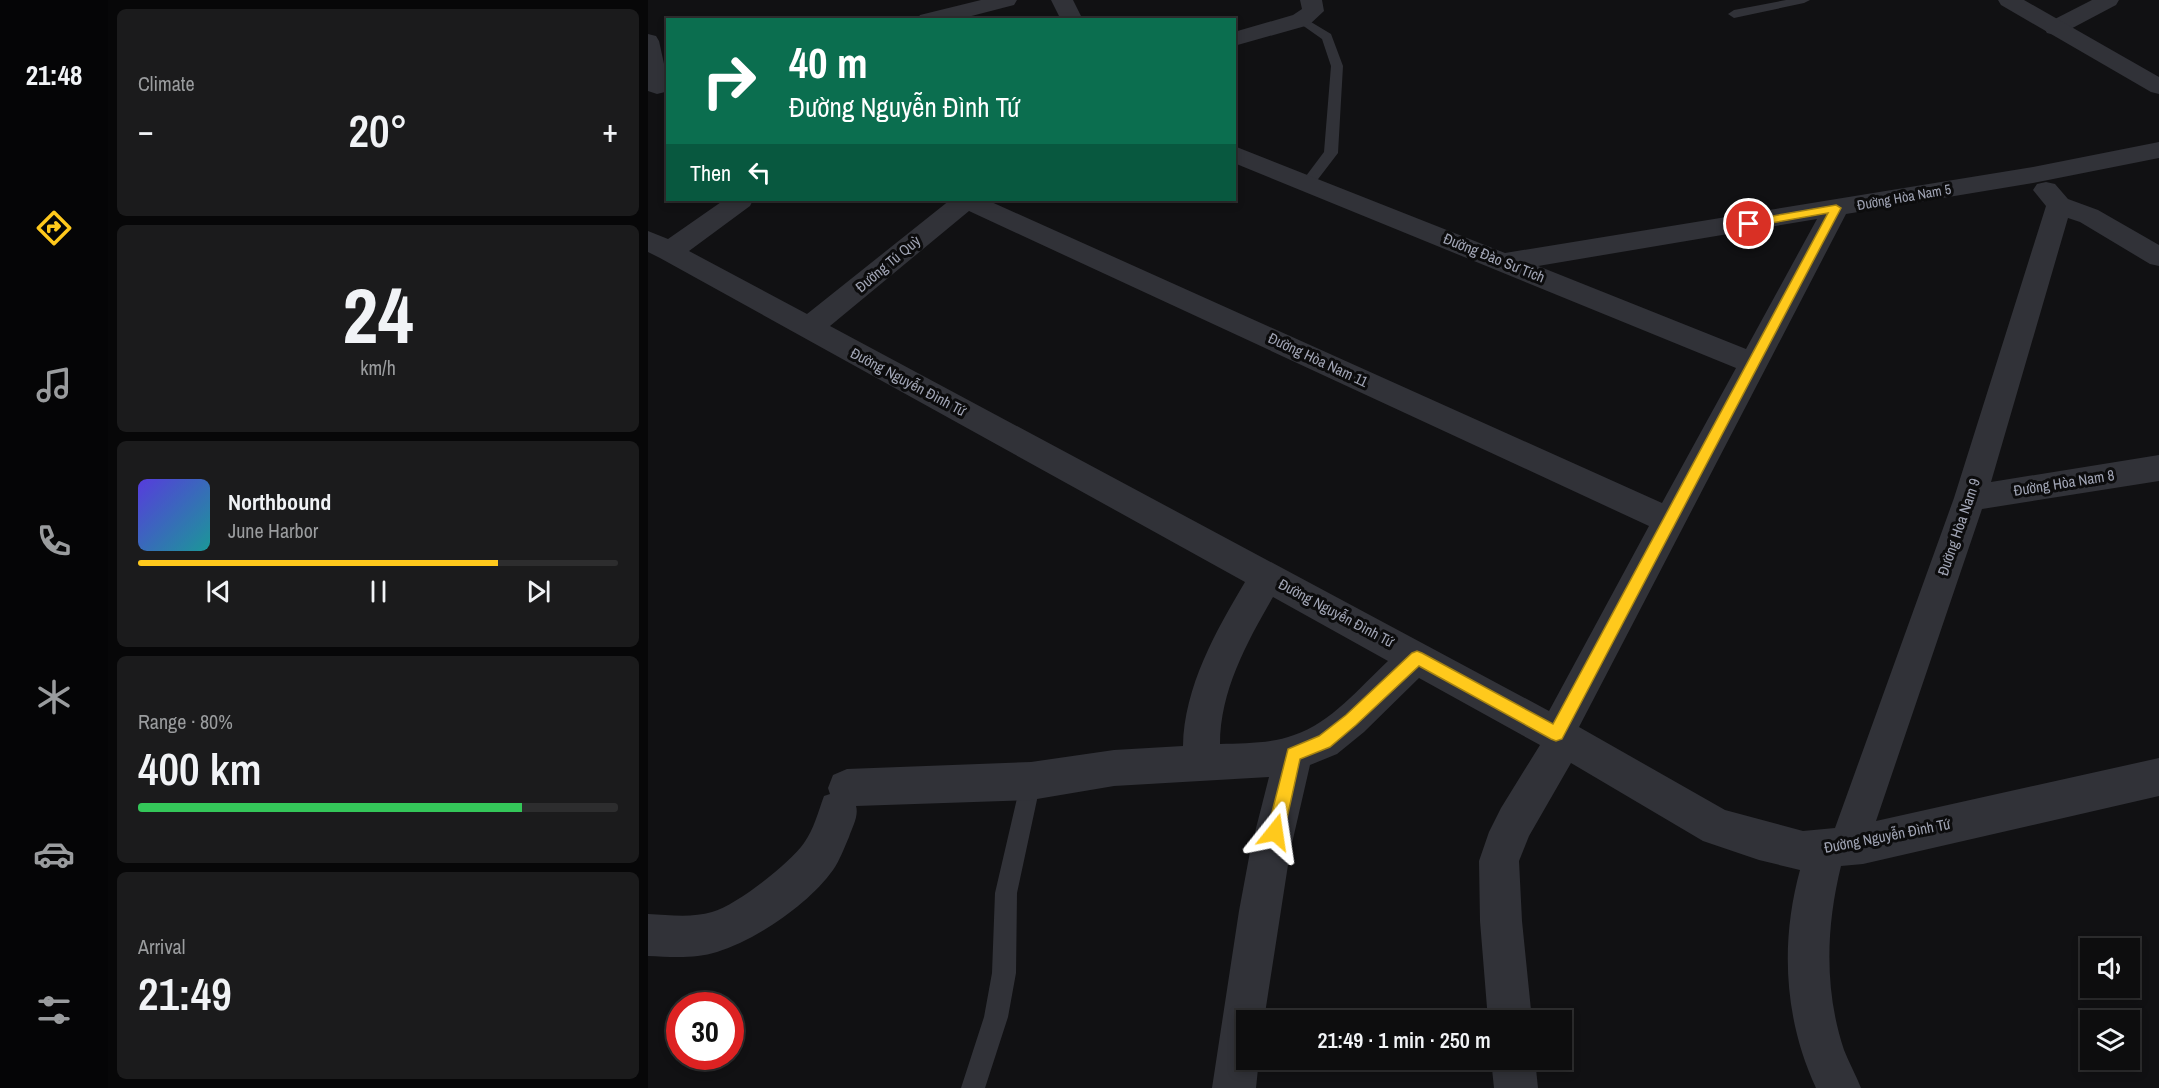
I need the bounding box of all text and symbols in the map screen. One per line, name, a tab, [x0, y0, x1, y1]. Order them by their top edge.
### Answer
text: 40 m	[789, 35, 868, 91]
icon: right	[690, 42, 768, 120]
text: 21:48	[26, 57, 82, 93]
text: Climate	[138, 70, 195, 97]
text: Đường Nguyễn Đình Tứ	[789, 89, 1019, 125]
text: 20°	[348, 100, 408, 161]
text: −	[138, 108, 154, 152]
text: +	[602, 108, 618, 152]
icon: left	[743, 156, 776, 189]
text: Then	[690, 158, 731, 188]
street label: Đường Hòa Nam 5	[1856, 180, 1952, 214]
pin	[1723, 198, 1774, 249]
icon: directions	[33, 207, 75, 249]
icon: arrive	[1732, 207, 1765, 240]
street label: Đường Đào Sư Tích	[1440, 228, 1548, 287]
street label: Đường Tú Quỳ	[851, 230, 925, 297]
text: 24	[342, 262, 414, 367]
street label: Đường Hòa Nam 11	[1265, 327, 1372, 392]
street label: Đường Nguyễn Đình Tứ	[847, 342, 971, 421]
text: km/h	[360, 354, 396, 381]
icon: music	[33, 364, 75, 406]
street label: Đường Hòa Nam 8	[2012, 464, 2116, 501]
street label: Đường Hòa Nam 9	[1932, 475, 1985, 578]
text: Northbound	[228, 487, 331, 517]
text: June Harbor	[228, 517, 318, 544]
icon: phone	[33, 520, 75, 562]
street label: Đường Nguyễn Đình Tứ	[1275, 573, 1399, 652]
icon: previous	[202, 575, 235, 608]
icon: pause	[362, 575, 395, 608]
icon: next	[522, 575, 555, 608]
icon: climate	[33, 676, 75, 718]
text: Range · 80%	[138, 708, 233, 735]
text: 400 km	[138, 738, 262, 799]
position arrow	[1243, 800, 1307, 864]
street label: Đường Nguyễn Đình Tứ	[1822, 813, 1953, 858]
icon: car	[33, 833, 75, 875]
text: Arrival	[138, 933, 185, 960]
map controls	[2080, 938, 2140, 1070]
button: sound	[2080, 938, 2140, 998]
text: 21:49	[138, 963, 232, 1024]
icon: filters	[33, 989, 75, 1031]
speed limit sign: 30	[666, 992, 744, 1070]
button: layers	[2080, 1010, 2140, 1070]
text: 21:49 · 1 min · 250 m	[1317, 1025, 1491, 1055]

